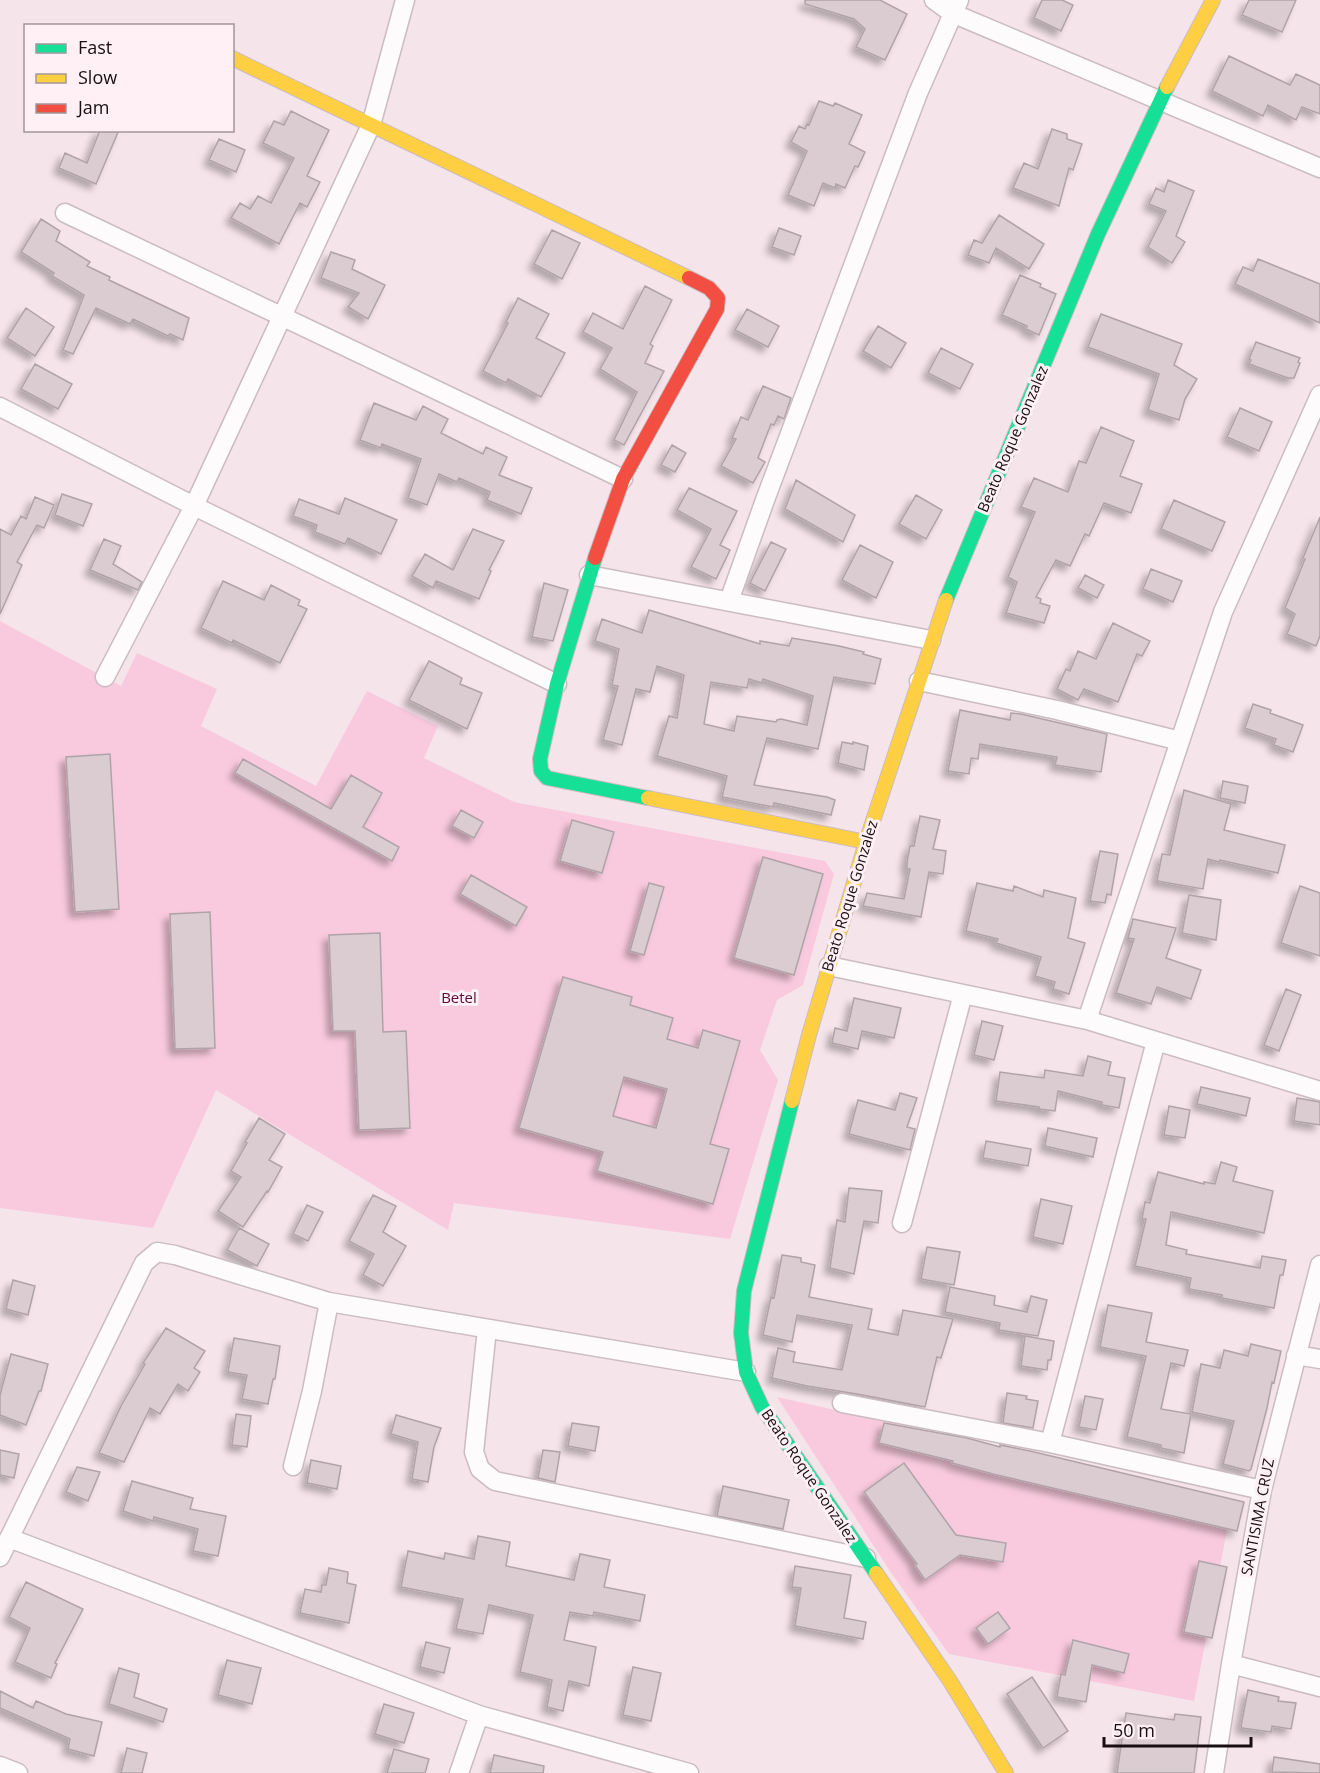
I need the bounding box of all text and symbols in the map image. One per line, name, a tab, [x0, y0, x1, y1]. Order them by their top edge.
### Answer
legend	[24, 24, 234, 132]
text: Fast	[78, 35, 112, 59]
text: Slow	[78, 65, 117, 89]
text: Jam	[76, 95, 110, 119]
street label: Beato Roque Gonzalez	[972, 362, 1052, 515]
street label: Beato Roque Gonzalez	[816, 818, 882, 974]
park label: Betel	[441, 987, 477, 1007]
street label: Beato Roque Gonzalez	[758, 1405, 862, 1546]
street label: SANTISIMA CRUZ	[1236, 1457, 1278, 1577]
scale bar	[1104, 1710, 1251, 1748]
text: 50 m	[1113, 1718, 1155, 1742]

